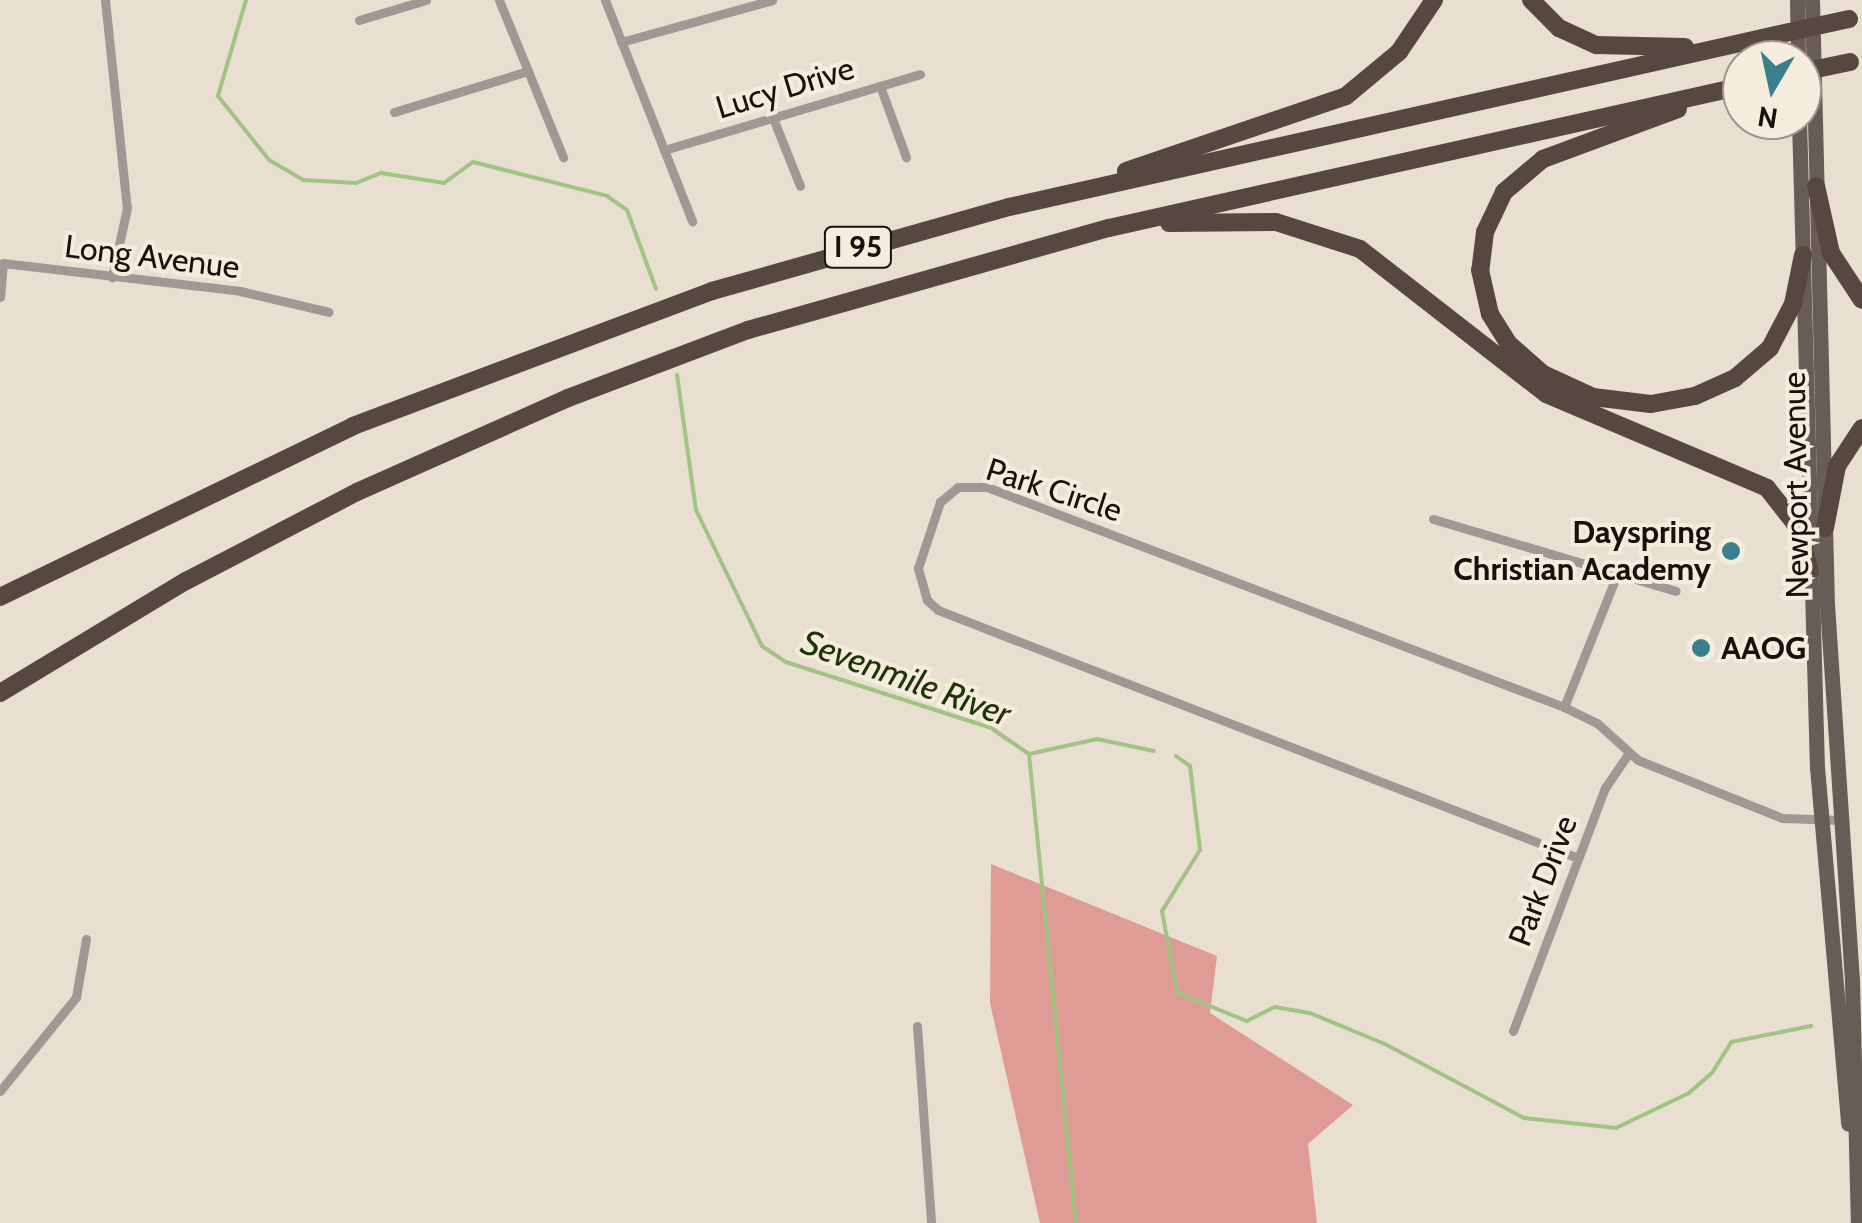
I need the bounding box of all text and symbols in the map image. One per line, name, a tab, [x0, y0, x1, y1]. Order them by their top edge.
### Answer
north arrow	[1722, 40, 1822, 140]
street label: Lucy Drive	[711, 49, 859, 127]
text: N	[1755, 99, 1780, 136]
road number: I 95	[823, 222, 893, 272]
street label: Long Avenue	[62, 227, 242, 287]
street label: Newport Avenue	[1775, 371, 1817, 599]
street label: Park Circle	[981, 450, 1127, 530]
place label: Dayspring Christian Academy	[1453, 514, 1711, 589]
marker: Dayspring Christian Academy	[1720, 540, 1742, 562]
water label: Sevenmile River	[796, 621, 1016, 735]
place label: AAOG	[1721, 629, 1806, 667]
marker: AAOG	[1690, 637, 1712, 659]
street label: Park Drive	[1501, 810, 1585, 952]

